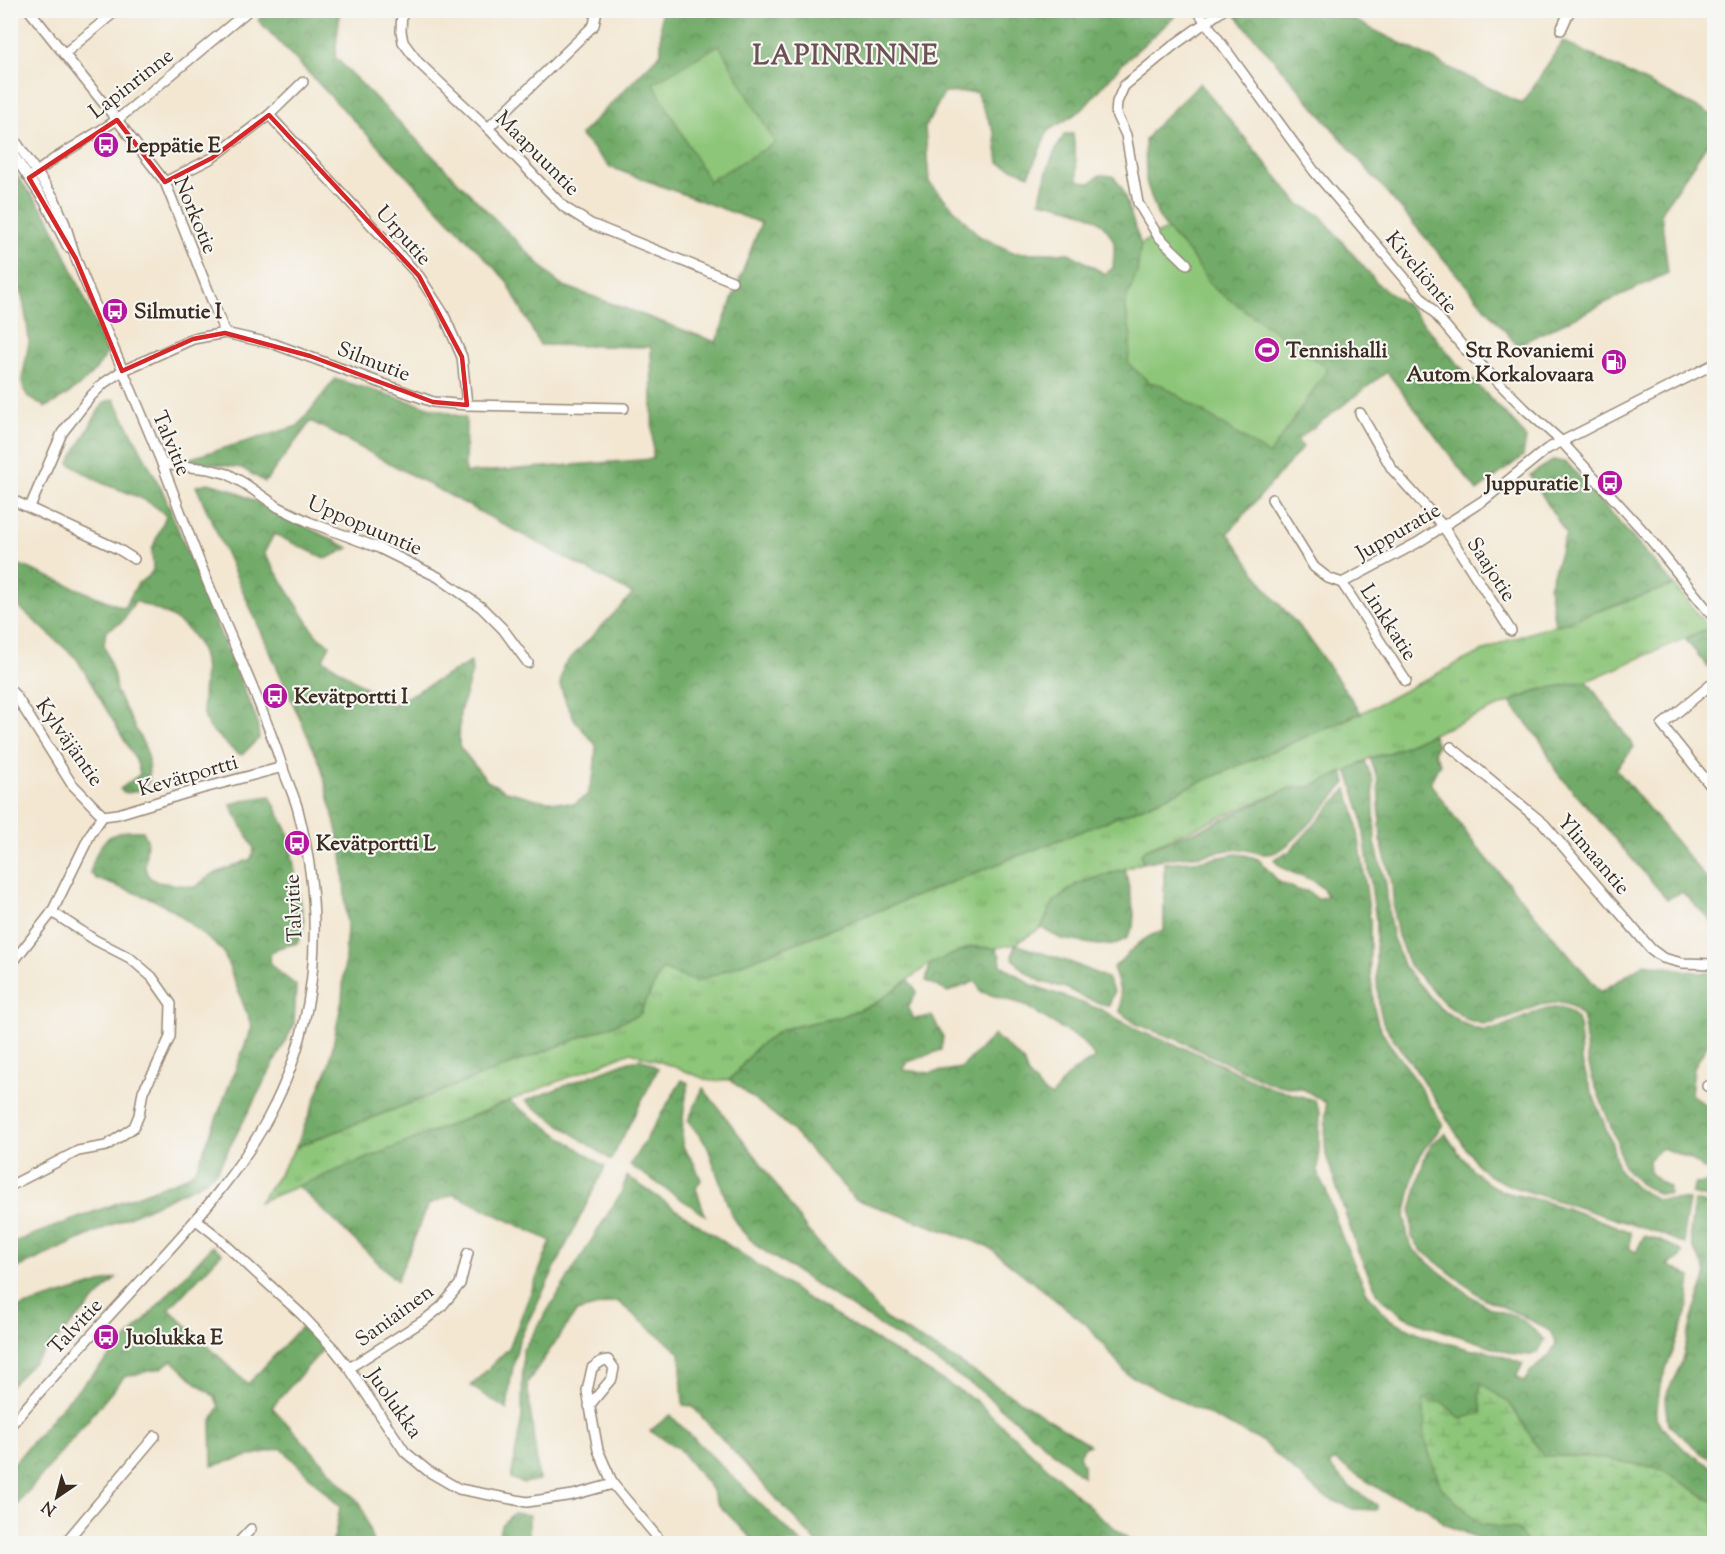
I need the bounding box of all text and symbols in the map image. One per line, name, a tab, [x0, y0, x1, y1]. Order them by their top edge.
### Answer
district label: LAPINRINNE	[753, 38, 939, 77]
street label: Lapinrinne	[84, 42, 181, 127]
street label: Maapuuntie	[487, 105, 586, 204]
bus stop icon: Leppätie E	[91, 130, 121, 160]
place label: Leppätie E	[126, 132, 221, 162]
street label: Norkotie	[165, 173, 224, 259]
street label: Urputie	[367, 200, 438, 273]
street label: Kiveliöntie	[1377, 226, 1464, 321]
bus stop icon: Silmutie I	[100, 296, 130, 326]
place label: Silmutie I	[134, 298, 222, 328]
street label: Silmutie	[332, 335, 414, 391]
sports icon: Tennishalli	[1252, 335, 1282, 365]
place label: Tennishalli	[1286, 337, 1387, 367]
place label: St1 Rovaniemi Autom Korkalovaara	[1406, 337, 1594, 391]
fuel station icon: St1 Rovaniemi Autom Korkalovaara	[1599, 347, 1629, 377]
street label: Talvitie	[143, 407, 197, 481]
bus stop icon: Juppuratie I	[1595, 468, 1625, 498]
place label: Juppuratie I	[1483, 470, 1590, 500]
street label: Uppopuuntie	[302, 489, 426, 565]
street label: Juppuratie	[1350, 496, 1447, 570]
street label: Saajotie	[1458, 532, 1522, 608]
street label: Linkkatie	[1351, 579, 1423, 667]
bus stop icon: Kevätportti I	[260, 681, 290, 711]
place label: Kevätportti I	[294, 683, 408, 713]
street label: Kylväjäntie	[27, 693, 110, 793]
street label: Kevätportti	[135, 748, 242, 806]
street label: Ylimaantie	[1549, 808, 1636, 902]
bus stop icon: Kevätportti L	[282, 828, 312, 858]
place label: Kevätportti L	[316, 830, 436, 860]
street label: Talvitie	[278, 873, 312, 943]
street label: Saniainen	[350, 1278, 441, 1355]
street label: Talvitie	[42, 1292, 111, 1362]
bus stop icon: Juolukka E	[91, 1322, 121, 1352]
place label: Juolukka E	[124, 1324, 223, 1354]
street label: Juolukka	[358, 1362, 429, 1446]
north arrow	[27, 1467, 87, 1527]
text: N	[38, 1494, 62, 1520]

